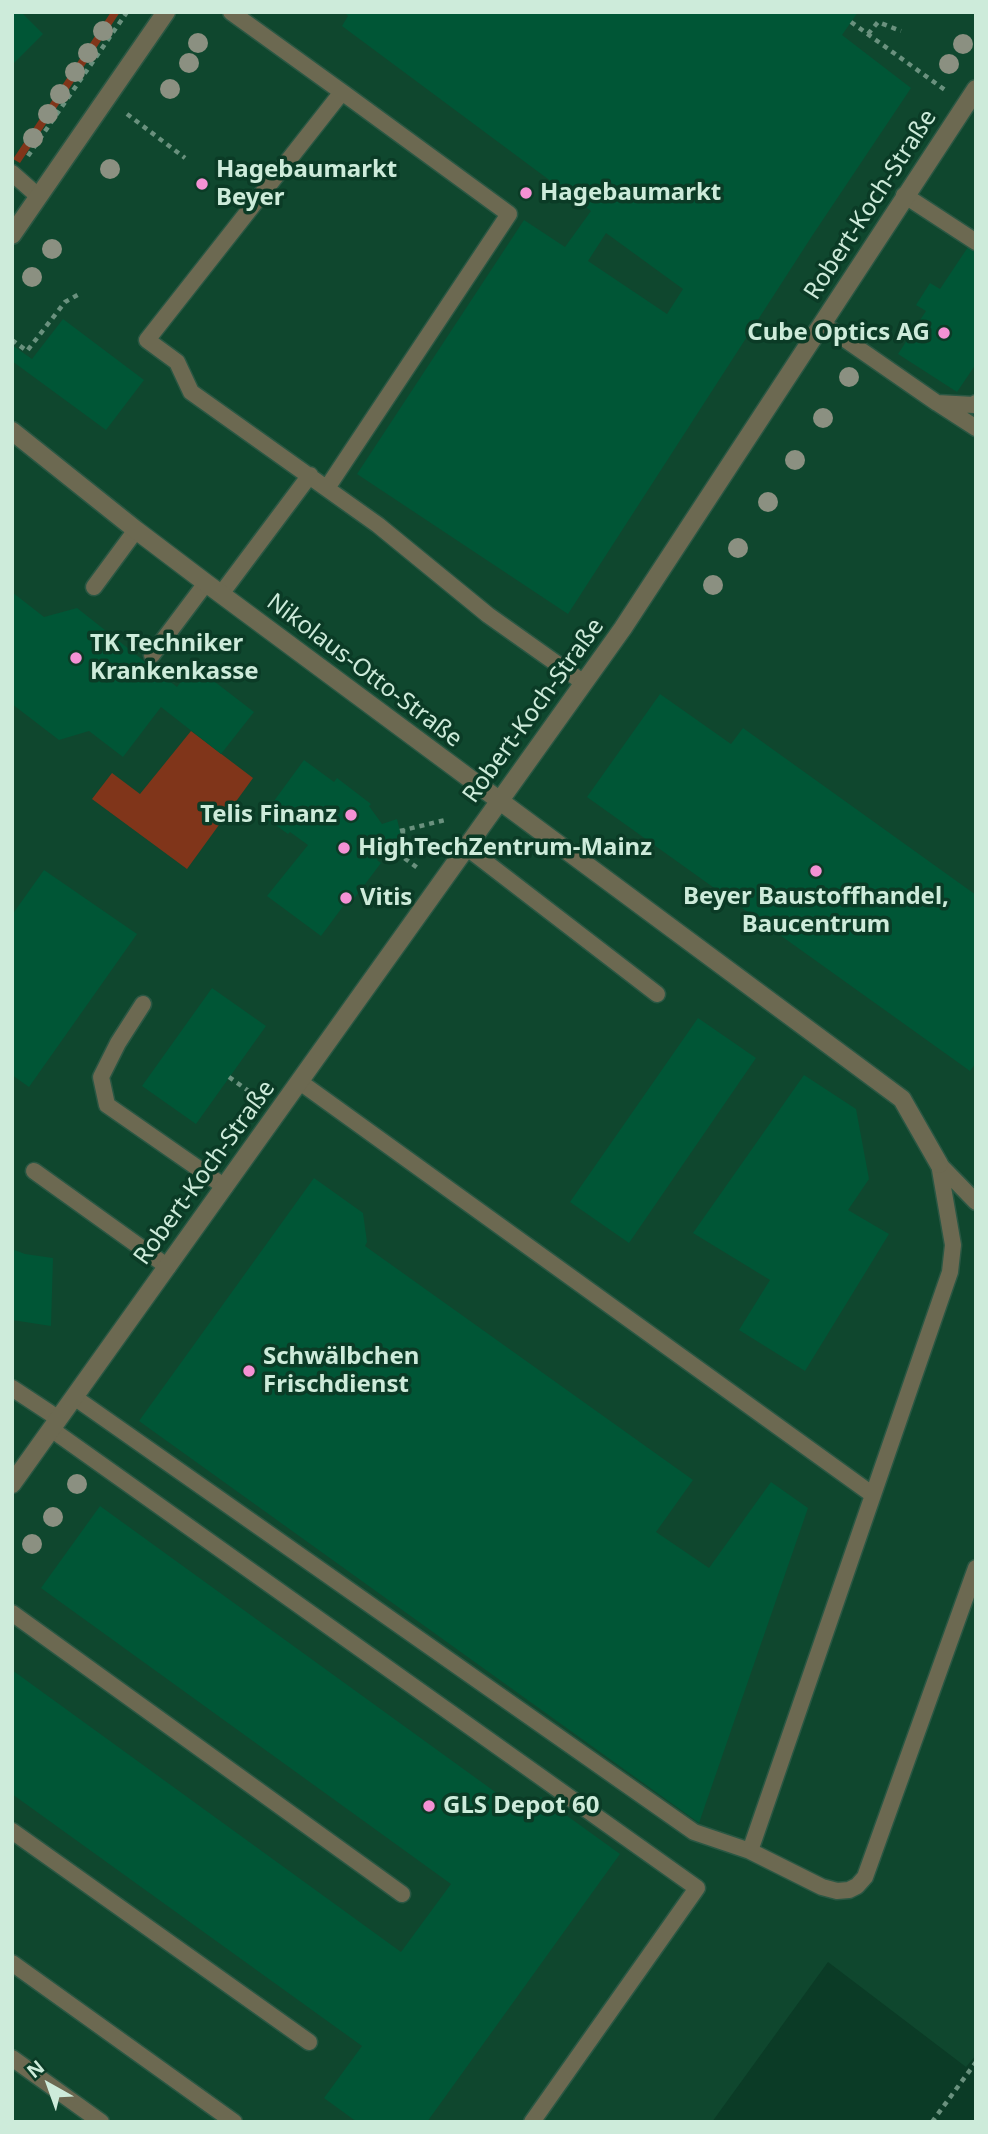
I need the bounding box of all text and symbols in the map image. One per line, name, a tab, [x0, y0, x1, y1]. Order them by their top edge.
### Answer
street label: Robert-Koch-Straße	[799, 105, 943, 305]
place label: Hagebaumarkt Beyer	[216, 156, 397, 212]
marker: Hagebaumarkt Beyer	[194, 176, 210, 192]
place label: Hagebaumarkt	[540, 179, 721, 207]
marker: Hagebaumarkt	[518, 185, 534, 201]
place label: Cube Optics AG	[747, 319, 930, 347]
marker: Cube Optics AG	[936, 325, 952, 341]
street label: Nikolaus-Otto-Straße	[261, 588, 467, 754]
street label: Robert-Koch-Straße	[457, 613, 611, 809]
place label: TK Techniker Krankenkasse	[90, 630, 259, 686]
marker: TK Techniker Krankenkasse	[68, 650, 84, 666]
place label: Telis Finanz	[200, 801, 337, 829]
marker: Telis Finanz	[343, 807, 359, 823]
place label: HighTechZentrum-Mainz	[358, 834, 652, 862]
marker: HighTechZentrum-Mainz	[336, 840, 352, 856]
marker: Beyer Baustoffhandel, Baucentrum	[808, 863, 824, 879]
place label: Beyer Baustoffhandel, Baucentrum	[683, 883, 949, 939]
place label: Vitis	[360, 884, 412, 912]
marker: Vitis	[338, 890, 354, 906]
street label: Robert-Koch-Straße	[128, 1075, 282, 1271]
place label: Schwälbchen Frischdienst	[263, 1343, 419, 1399]
marker: Schwälbchen Frischdienst	[241, 1363, 257, 1379]
place label: GLS Depot 60	[443, 1792, 599, 1820]
marker: GLS Depot 60	[421, 1798, 437, 1814]
north arrow	[14, 2050, 84, 2120]
text: N	[21, 2054, 50, 2084]

